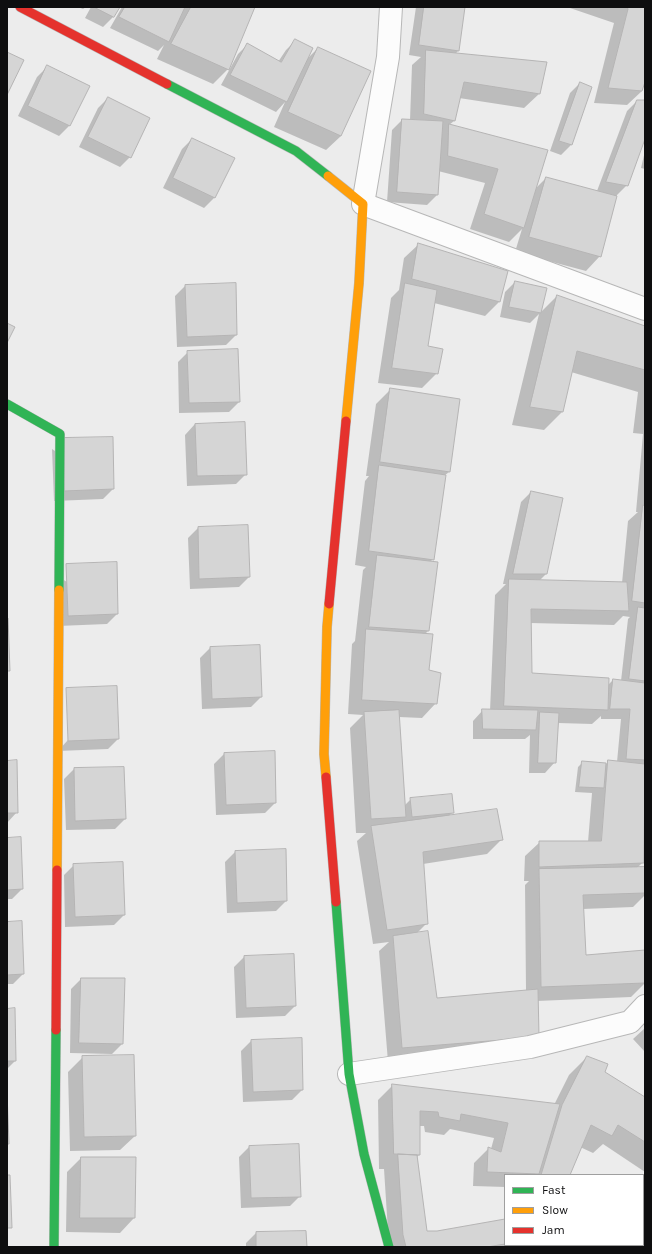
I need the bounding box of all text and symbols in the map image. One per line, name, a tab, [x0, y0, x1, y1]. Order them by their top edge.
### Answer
legend	[504, 1174, 644, 1246]
text: Fast	[542, 1183, 565, 1197]
text: Slow	[542, 1203, 568, 1217]
text: Jam	[542, 1223, 565, 1237]

